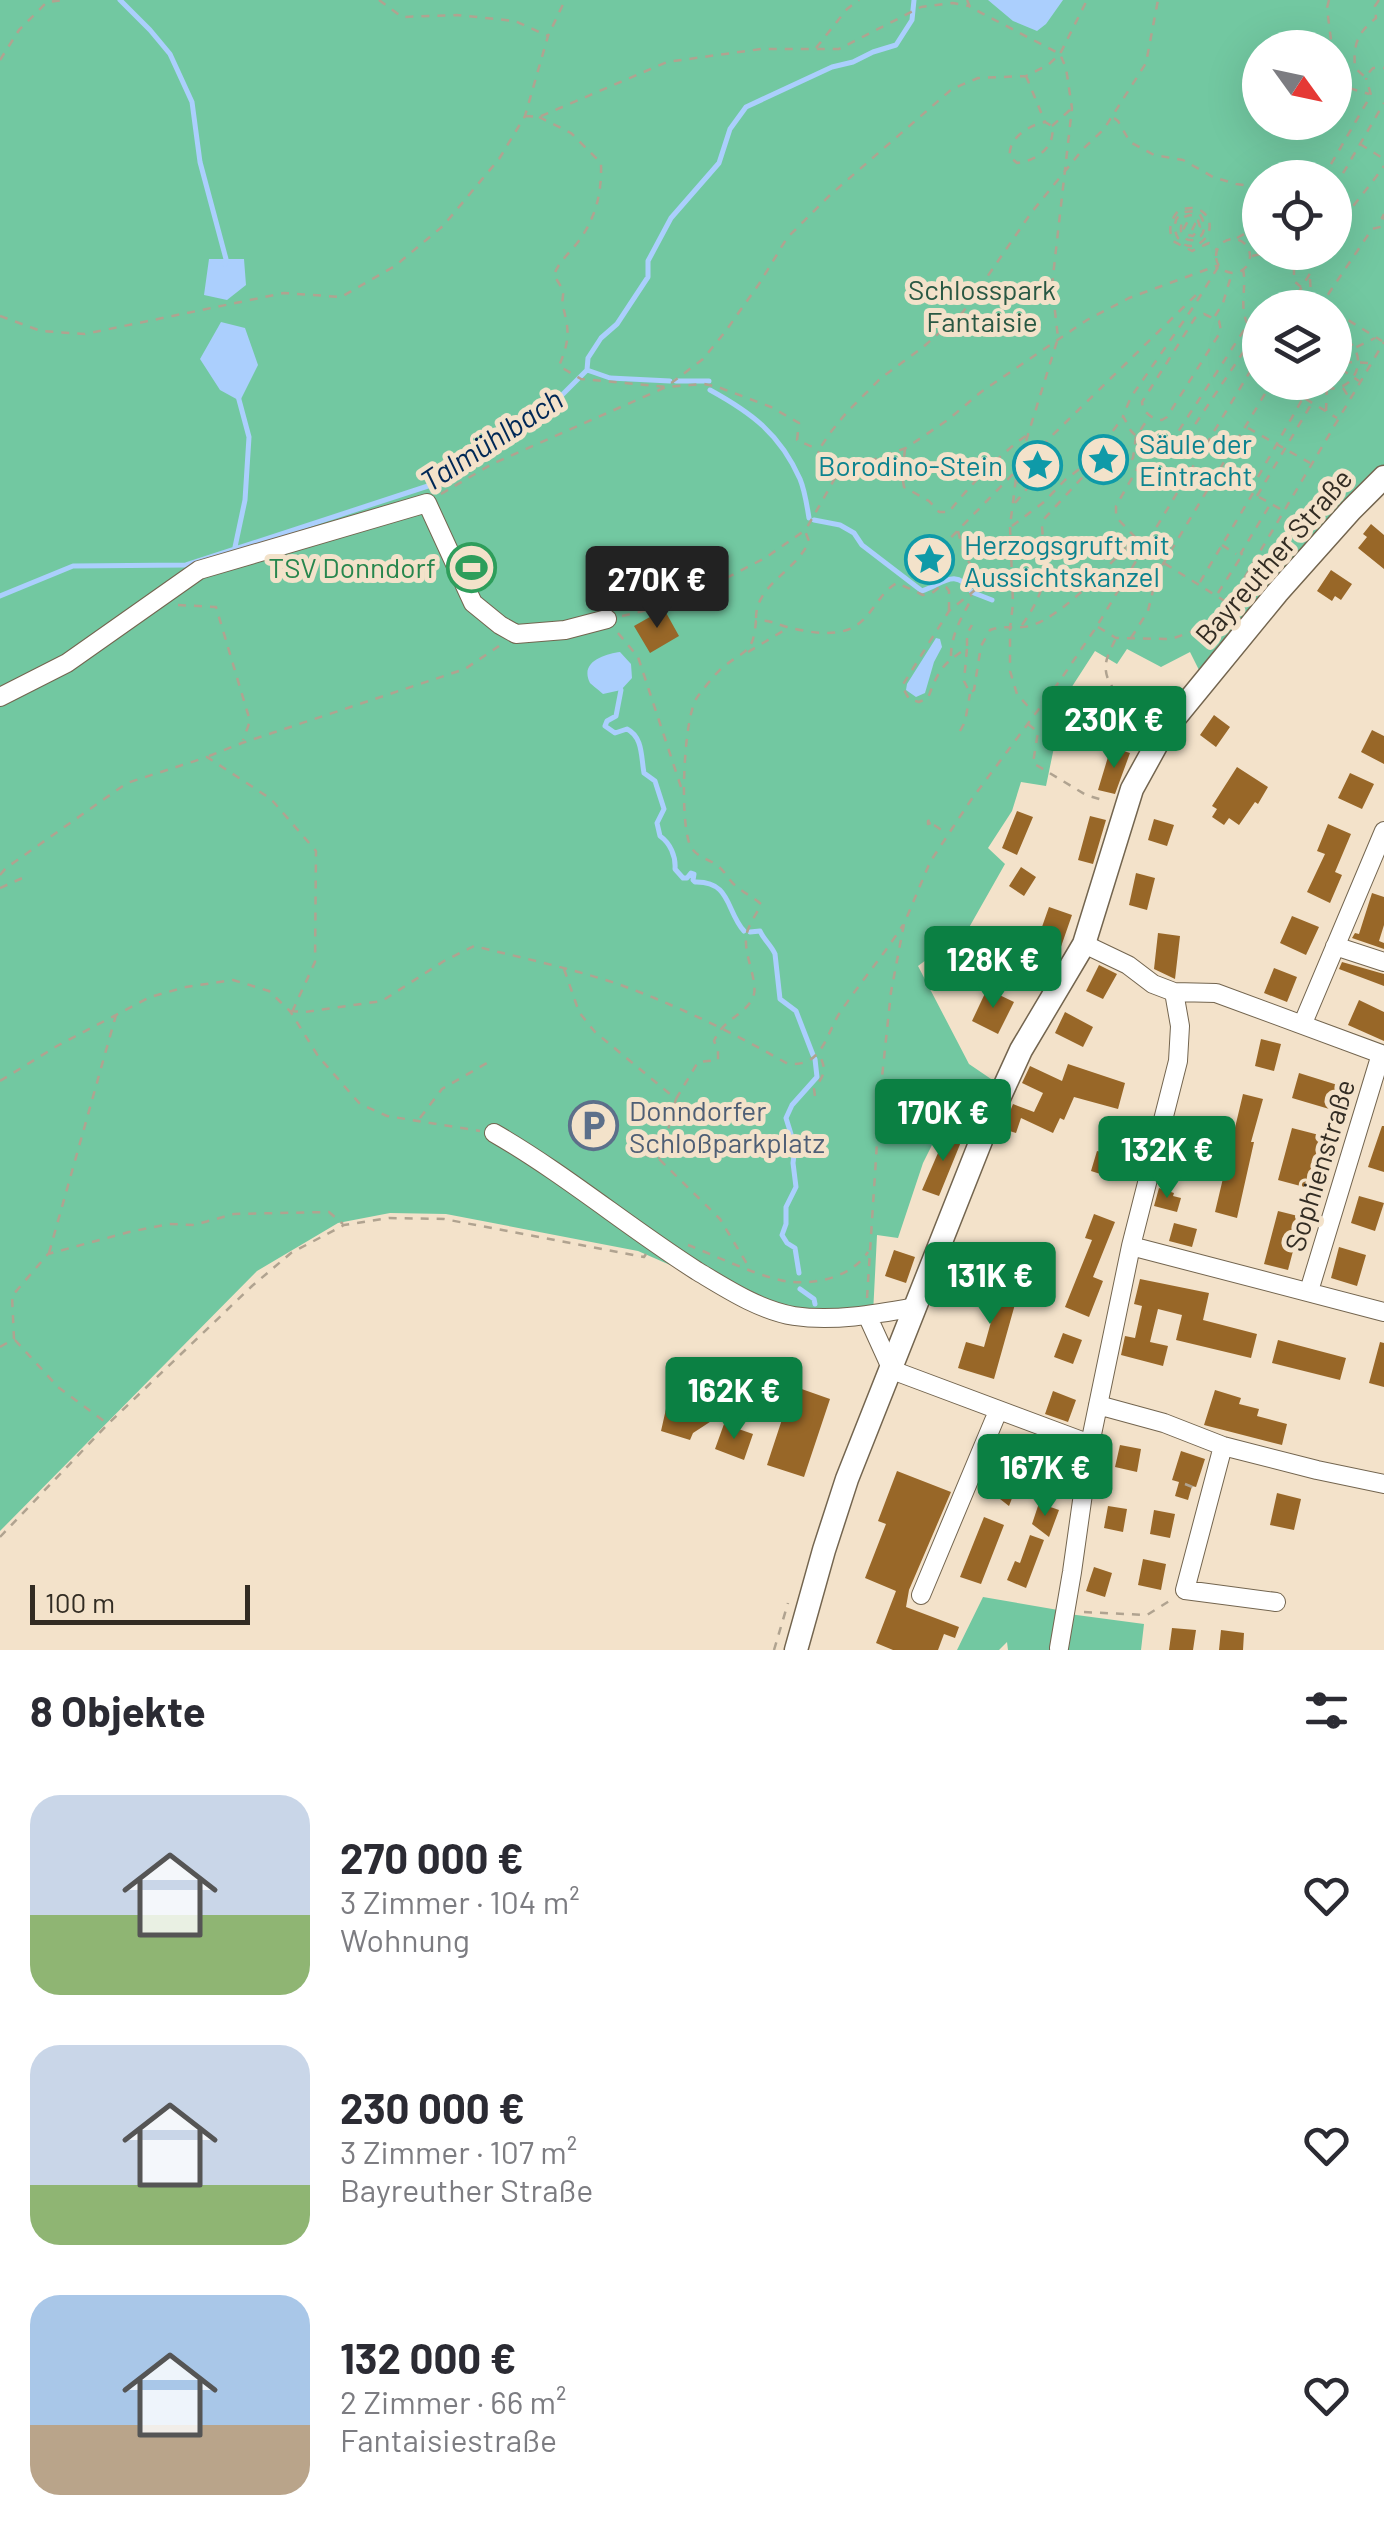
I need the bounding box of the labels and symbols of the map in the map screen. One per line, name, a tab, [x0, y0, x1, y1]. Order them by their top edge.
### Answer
north arrow	[1242, 30, 1352, 140]
park label: Schlosspark Fantaisie	[908, 272, 1056, 338]
water label: Talmühlbach	[413, 380, 569, 498]
place label: Säule der Eintracht	[1139, 426, 1253, 492]
place icon: Säule der Eintracht	[1078, 433, 1130, 485]
place icon: Borodino-Stein	[1012, 439, 1064, 491]
place label: Borodino-Stein	[818, 448, 1003, 482]
street label: Bayreuther Straße	[1187, 461, 1359, 651]
place label: Herzogsgruft mit Aussichtskanzel	[964, 527, 1170, 593]
place icon: Herzogsgruft mit Aussichtskanzel	[903, 534, 955, 586]
sports icon: TSV Donndorf	[445, 541, 497, 593]
pin: 270K €	[576, 546, 738, 631]
place label: TSV Donndorf	[268, 550, 436, 584]
pin: 230K €	[1033, 686, 1195, 771]
pin: 128K €	[912, 926, 1074, 1011]
street label: Sophienstraße	[1277, 1075, 1361, 1255]
pin: 170K €	[862, 1079, 1024, 1164]
place label: Donndorfer Schloßparkplatz	[629, 1093, 825, 1159]
parking icon: Donndorfer Schloßparkplatz	[568, 1100, 620, 1152]
pin: 132K €	[1086, 1116, 1248, 1201]
pin: 131K €	[909, 1242, 1071, 1327]
pin: 162K €	[653, 1357, 815, 1442]
pin: 167K €	[964, 1434, 1126, 1519]
scale bar	[30, 1580, 250, 1624]

